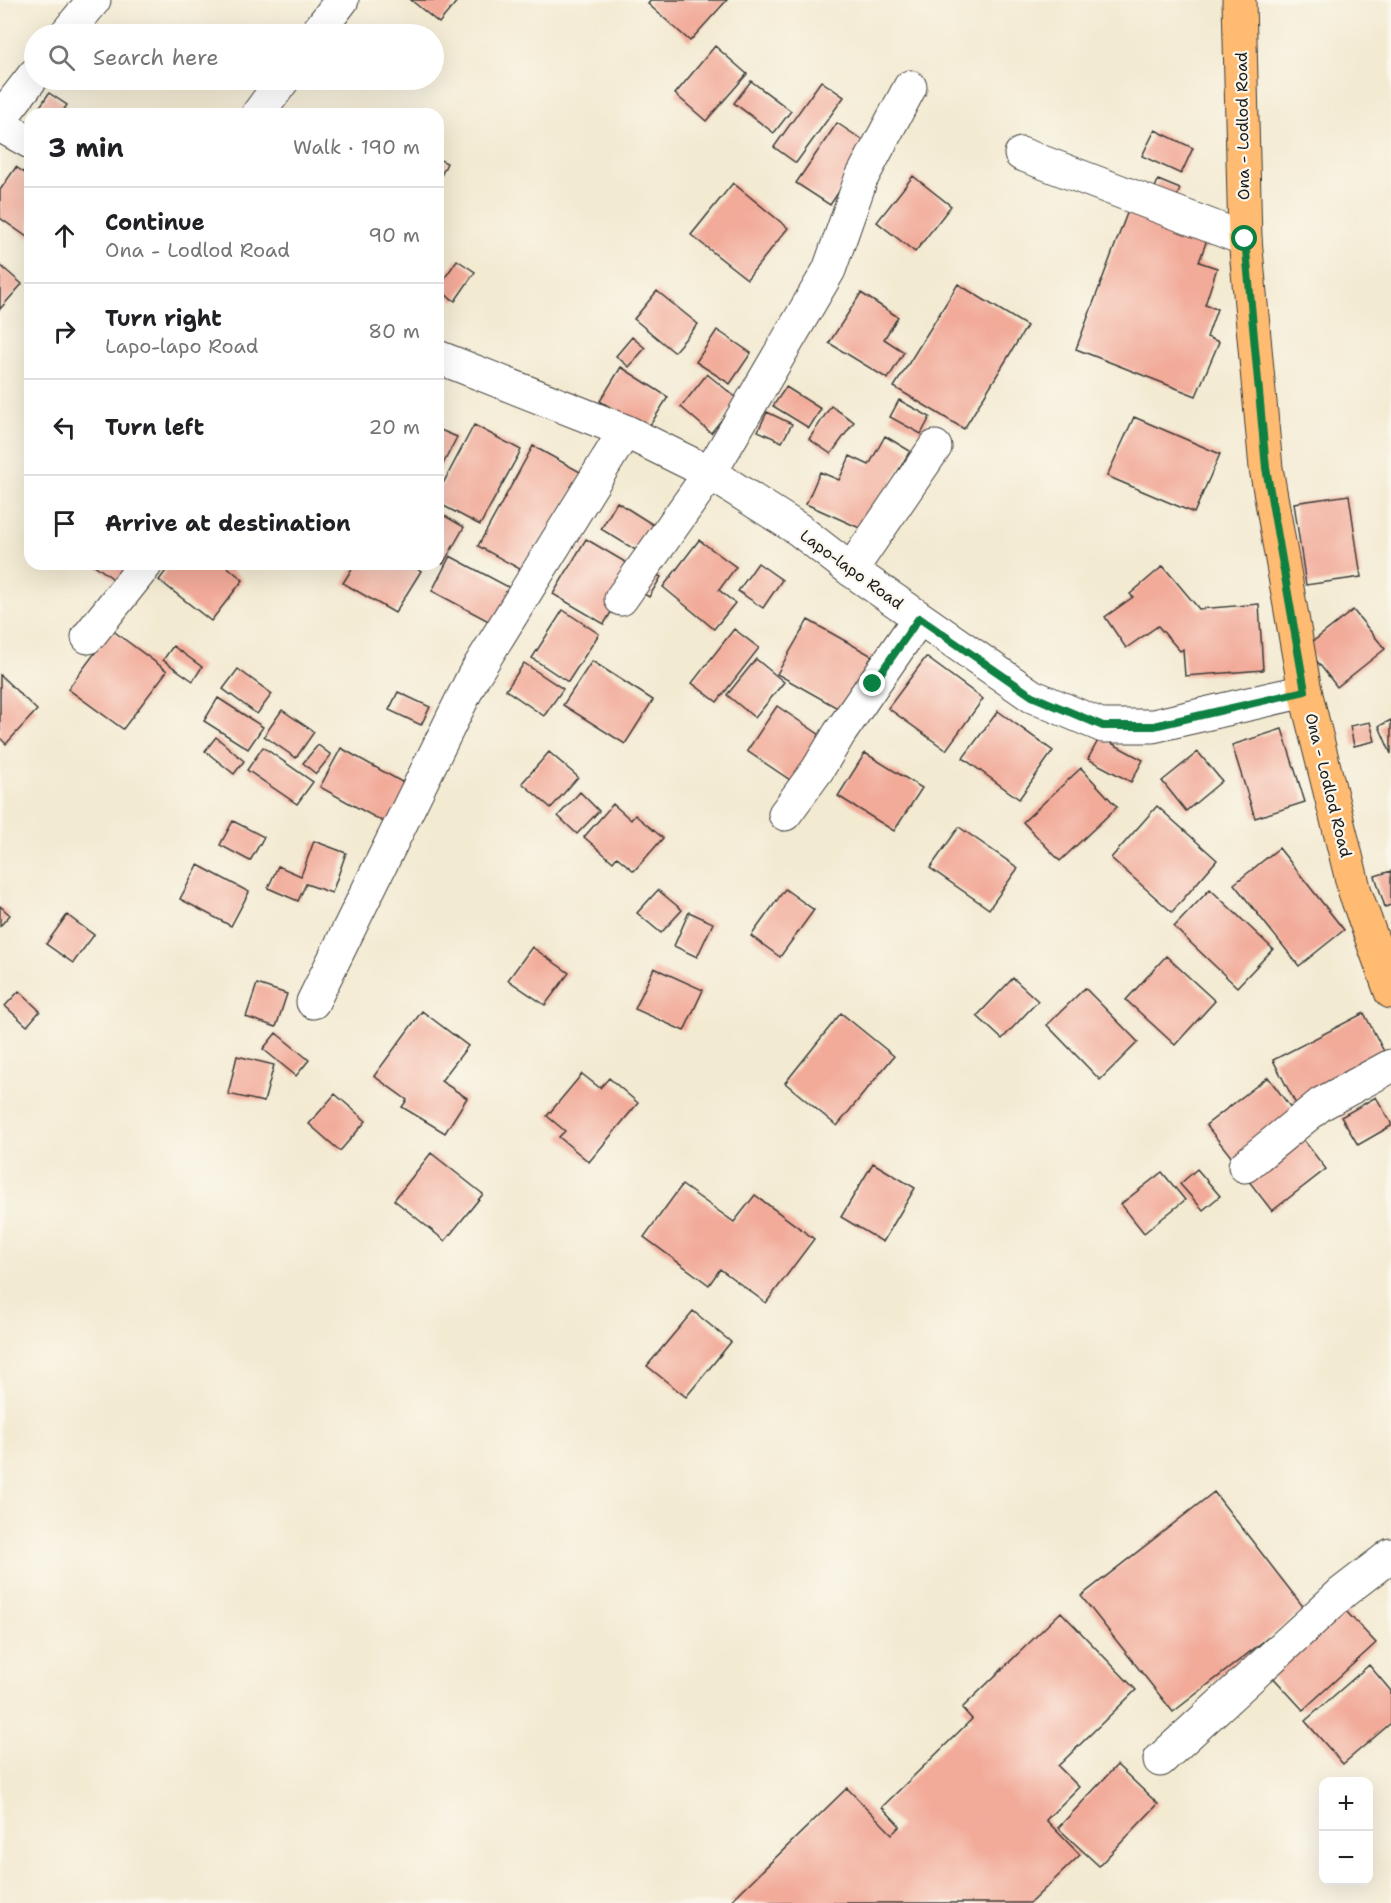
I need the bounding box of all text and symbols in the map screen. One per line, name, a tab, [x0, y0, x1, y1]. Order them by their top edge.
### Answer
search box	[24, 24, 444, 90]
icon: search	[45, 41, 78, 74]
text: Search here	[93, 43, 219, 72]
street label: Ona - Lodlod Road	[1231, 52, 1254, 200]
text: 3 min	[48, 130, 124, 165]
text: Walk · 190 m	[293, 134, 420, 160]
text: Continue	[105, 208, 205, 237]
icon: ahead	[48, 219, 81, 252]
text: 90 m	[368, 222, 420, 248]
route start	[1231, 225, 1257, 251]
text: Ona - Lodlod Road	[105, 237, 290, 263]
text: Turn right	[105, 304, 222, 333]
icon: right	[48, 315, 81, 348]
text: 80 m	[368, 318, 420, 344]
text: Lapo-lapo Road	[105, 333, 259, 359]
icon: left	[48, 411, 81, 444]
text: Turn left	[105, 413, 204, 442]
text: 20 m	[369, 414, 420, 440]
icon: arrive	[48, 507, 81, 540]
text: Arrive at destination	[105, 509, 351, 538]
street label: Lapo-lapo Road	[796, 525, 908, 614]
route end	[859, 670, 885, 696]
street label: Ona - Lodlod Road	[1300, 711, 1357, 859]
map controls	[1319, 1777, 1373, 1885]
button: +	[1319, 1777, 1373, 1831]
button: −	[1319, 1831, 1373, 1885]

